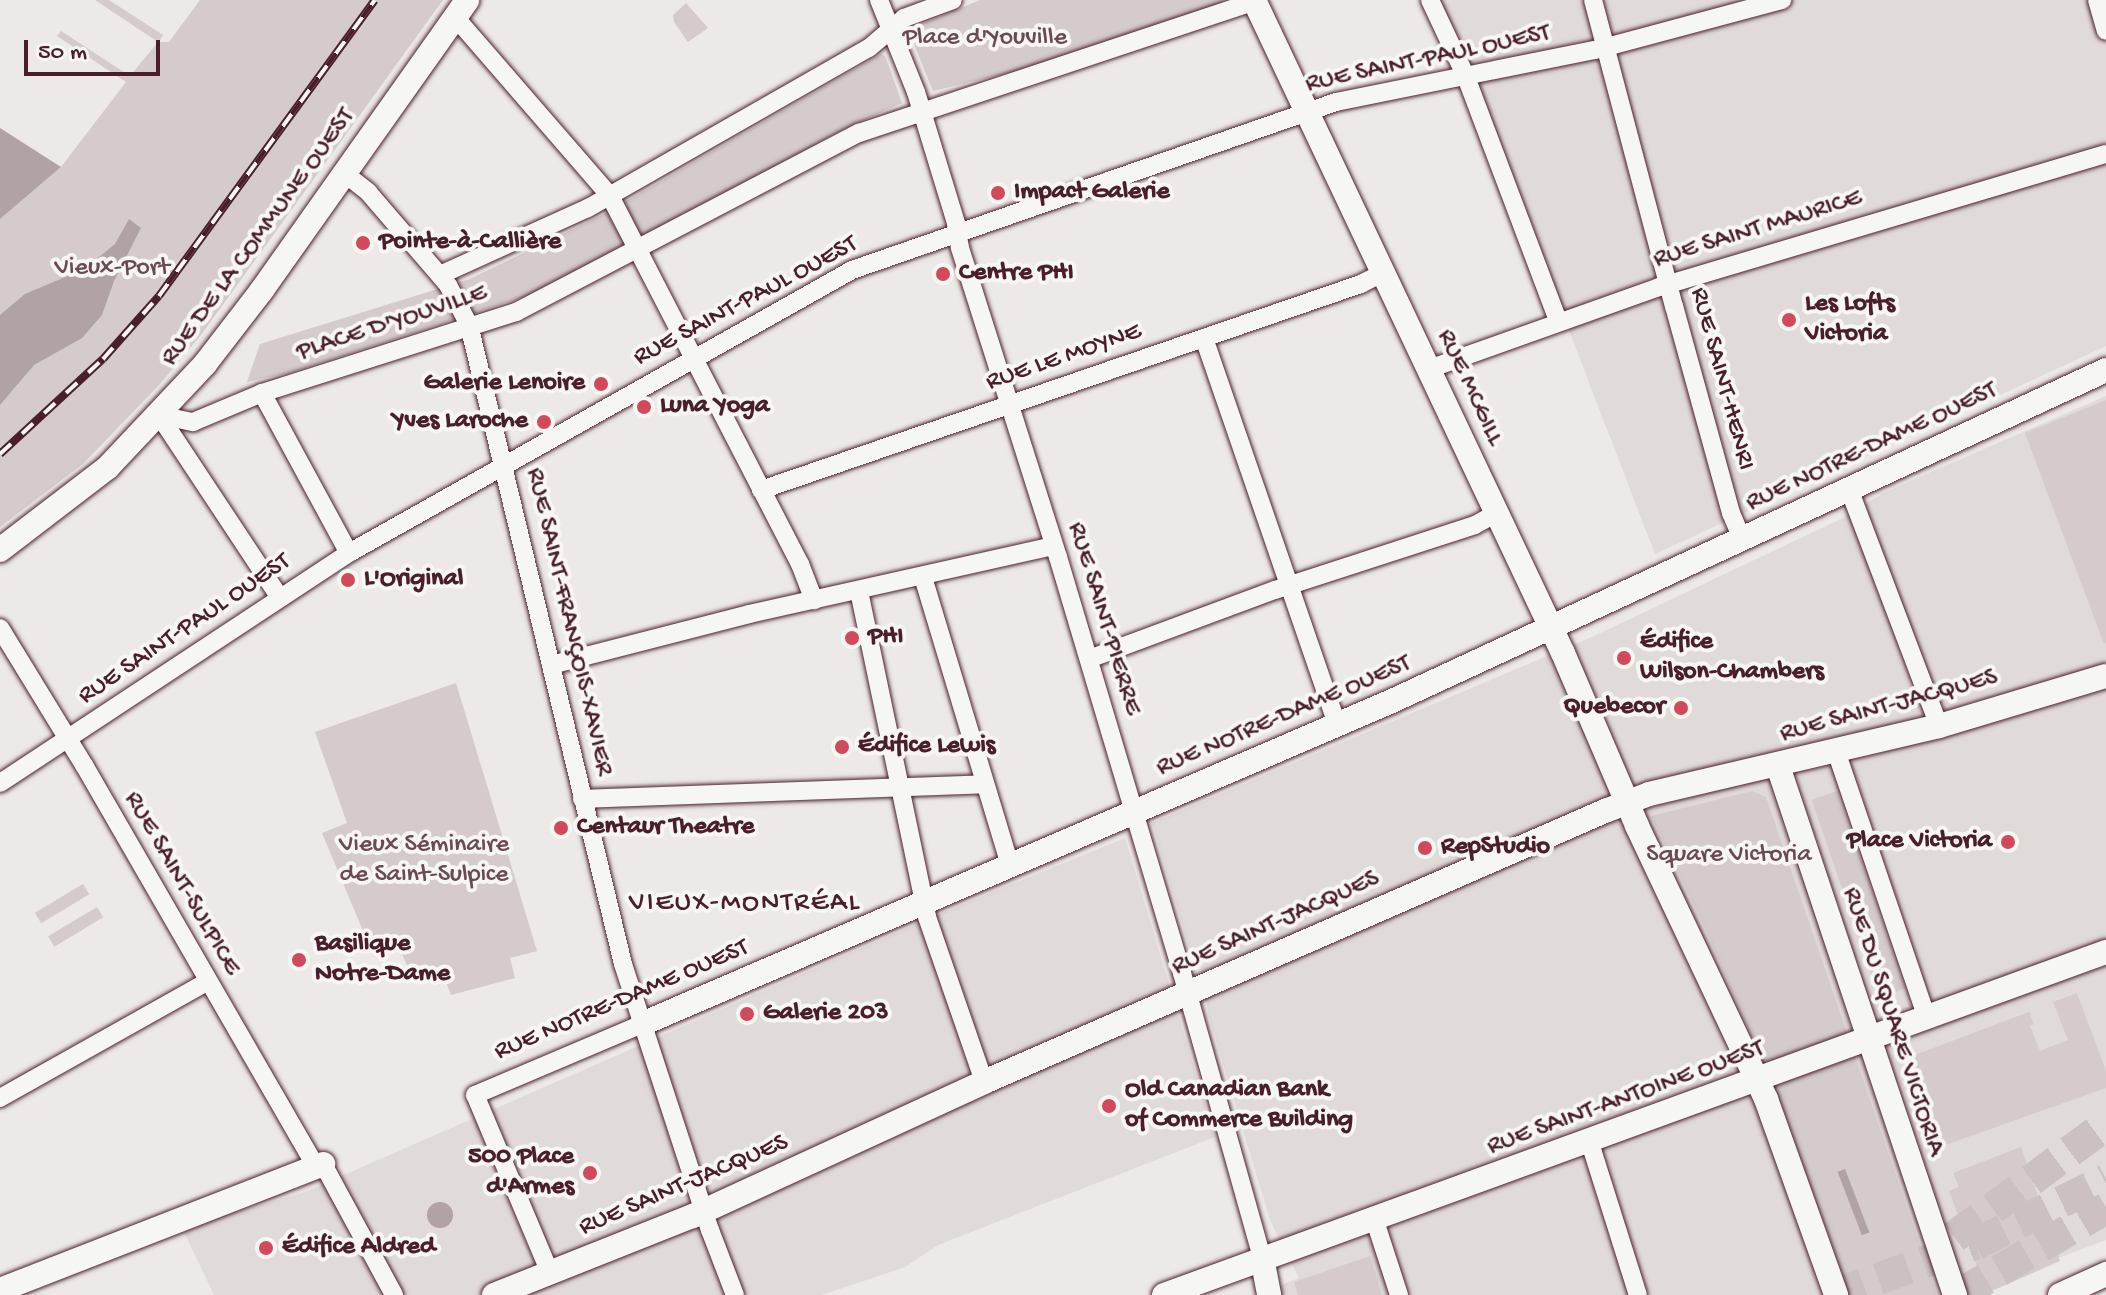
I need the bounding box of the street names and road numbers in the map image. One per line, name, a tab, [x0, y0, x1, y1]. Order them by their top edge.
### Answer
street label: RUE SAINT-PAUL OUEST	[1303, 19, 1553, 101]
street label: RUE DE LA COMMUNE OUEST	[155, 103, 363, 373]
street label: RUE SAINT MAURICE	[1650, 183, 1866, 277]
street label: RUE SAINT-PAUL OUEST	[629, 230, 863, 374]
street label: PLACE D'YOUVILLE	[293, 279, 491, 369]
street label: RUE SAINT-HENRI	[1682, 284, 1760, 474]
street label: RUE LE MOYNE	[982, 317, 1146, 399]
street label: RUE MCGILL	[1428, 325, 1510, 451]
street label: RUE NOTRE-DAME OUEST	[1742, 376, 2002, 520]
street label: RUE SAINT-FRANÇOIS-XAVIER	[517, 465, 619, 779]
street label: RUE SAINT-PIERRE	[1059, 519, 1147, 719]
street label: RUE SAINT-PAUL OUEST	[73, 547, 297, 713]
street label: RUE NOTRE-DAME OUEST	[1152, 649, 1416, 785]
street label: RUE SAINT-JACQUES	[1777, 663, 2001, 751]
street label: RUE SAINT-SULPICE	[116, 786, 246, 982]
street label: RUE SAINT-JACQUES	[1167, 864, 1385, 984]
street label: RUE DU SQUARE VICTORIA	[1834, 884, 1950, 1160]
street label: RUE NOTRE-DAME OUEST	[490, 933, 754, 1069]
street label: RUE SAINT-ANTOINE OUEST	[1483, 1034, 1769, 1164]
street label: RUE SAINT-JACQUES	[575, 1128, 793, 1244]

